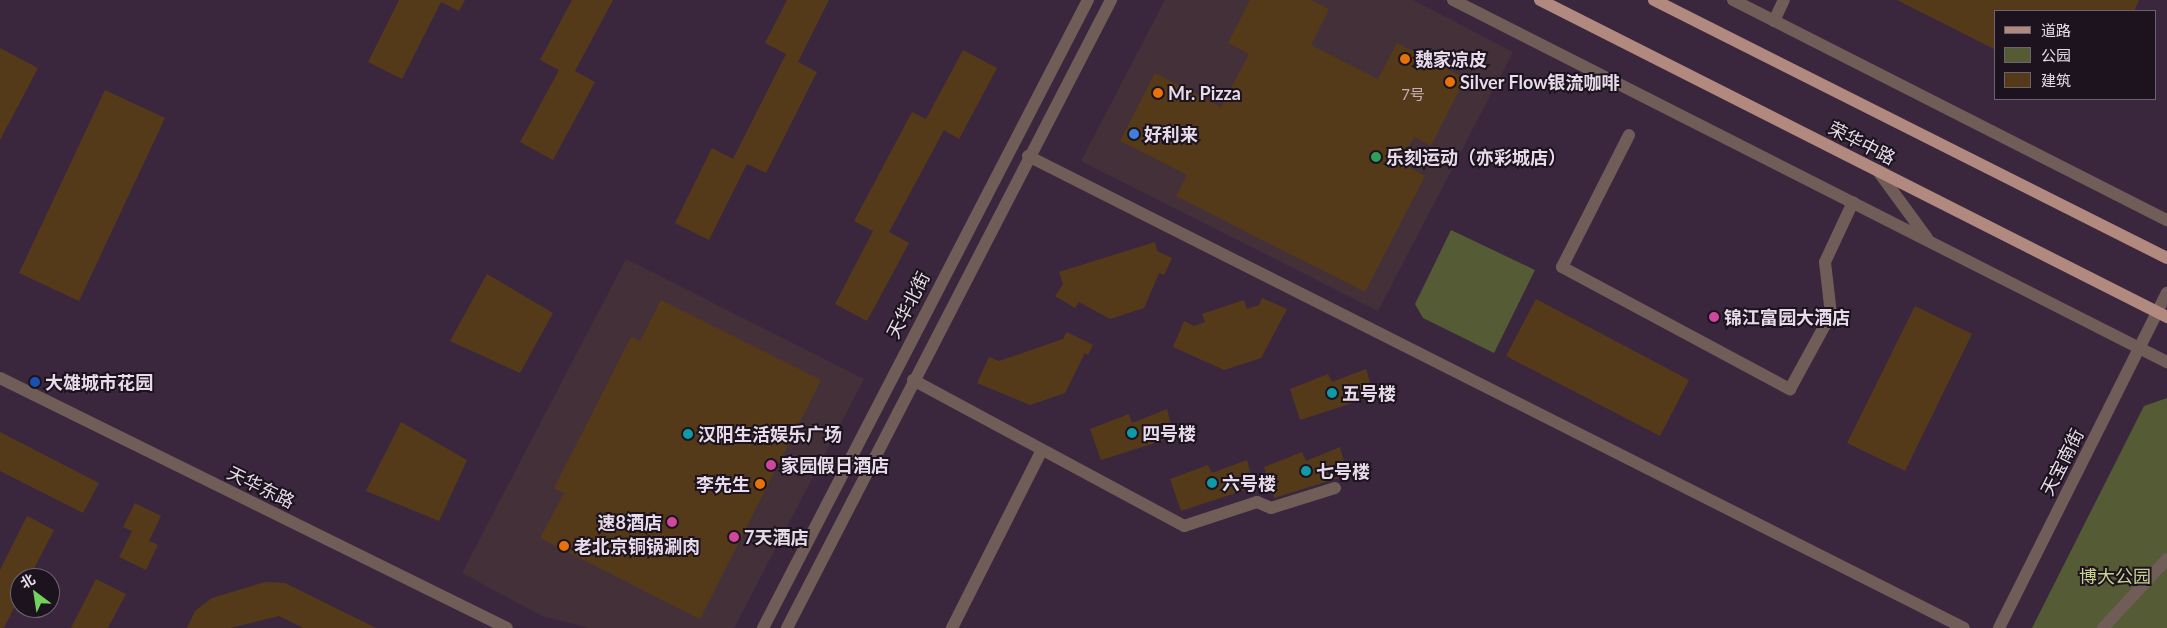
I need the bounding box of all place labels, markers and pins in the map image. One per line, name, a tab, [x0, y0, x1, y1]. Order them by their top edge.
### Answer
place label: 魏家凉皮	[1415, 48, 1487, 70]
marker: 魏家凉皮	[1399, 53, 1411, 65]
place label: Silver Flow银流咖啡	[1460, 71, 1620, 93]
marker: Silver Flow银流咖啡	[1444, 76, 1456, 88]
place label: Mr. Pizza	[1168, 82, 1241, 104]
marker: Mr. Pizza	[1152, 87, 1164, 99]
place label: 好利来	[1144, 123, 1198, 145]
marker: 好利来	[1128, 128, 1140, 140]
place label: 乐刻运动（亦彩城店）	[1386, 146, 1566, 168]
marker: 乐刻运动（亦彩城店）	[1370, 151, 1382, 163]
place label: 锦江富园大酒店	[1724, 306, 1850, 328]
marker: 锦江富园大酒店	[1708, 311, 1720, 323]
place label: 大雄城市花园	[45, 371, 153, 393]
marker: 大雄城市花园	[29, 376, 41, 388]
place label: 五号楼	[1342, 382, 1396, 404]
marker: 五号楼	[1326, 387, 1338, 399]
place label: 四号楼	[1142, 422, 1196, 444]
place label: 汉阳生活娱乐广场	[698, 423, 842, 445]
marker: 四号楼	[1126, 427, 1138, 439]
marker: 汉阳生活娱乐广场	[682, 428, 694, 440]
place label: 家园假日酒店	[781, 454, 889, 476]
marker: 家园假日酒店	[765, 459, 777, 471]
place label: 七号楼	[1316, 460, 1370, 482]
marker: 七号楼	[1300, 465, 1312, 477]
place label: 六号楼	[1222, 472, 1276, 494]
place label: 李先生	[696, 473, 750, 495]
marker: 六号楼	[1206, 477, 1218, 489]
marker: 李先生	[754, 478, 766, 490]
place label: 速8酒店	[598, 511, 662, 533]
marker: 速8酒店	[666, 516, 678, 528]
place label: 7天酒店	[744, 526, 808, 548]
marker: 7天酒店	[728, 531, 740, 543]
place label: 老北京铜锅涮肉	[574, 535, 700, 557]
marker: 老北京铜锅涮肉	[558, 540, 570, 552]

